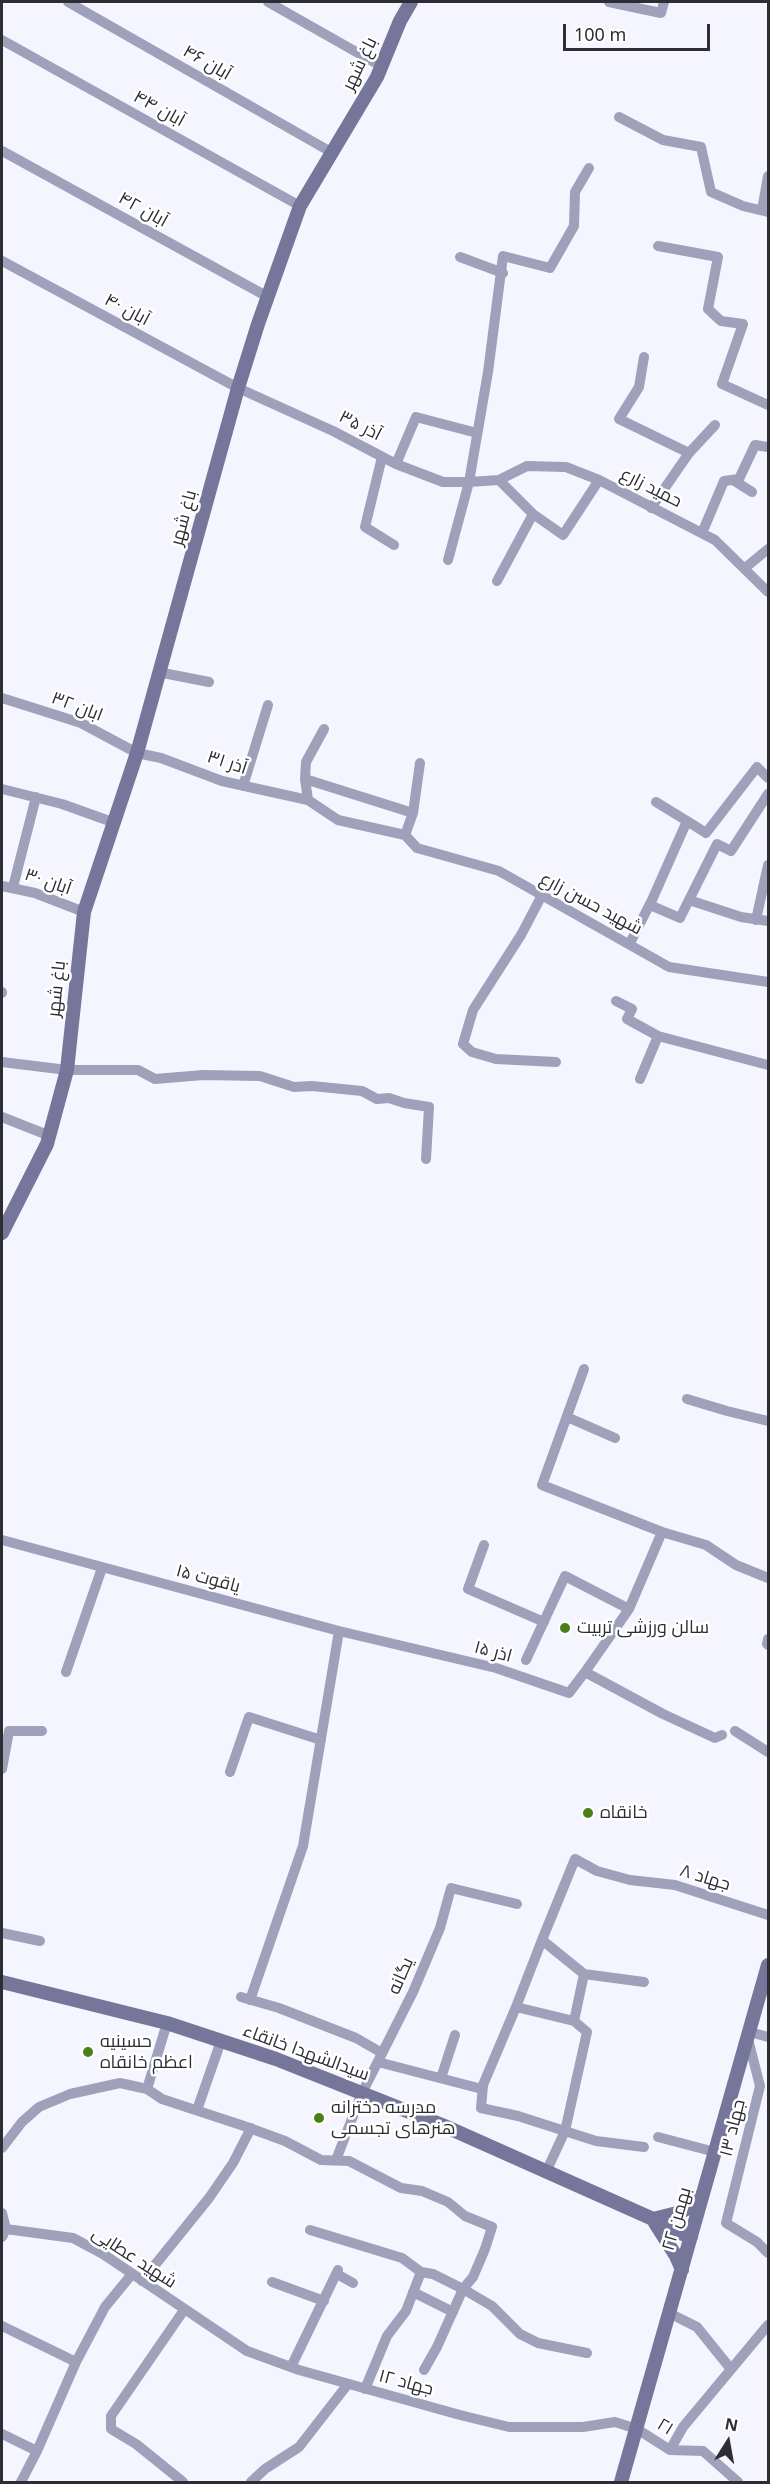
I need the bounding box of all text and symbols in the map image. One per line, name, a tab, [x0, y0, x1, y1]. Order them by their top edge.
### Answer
scale bar	[566, 12, 713, 50]
text: 100 m	[574, 22, 626, 46]
street label: باغ شهر	[338, 34, 382, 94]
street label: آبان ۴۶	[179, 41, 235, 85]
street label: آبان ۴۴	[129, 86, 189, 132]
street label: آبان ۴۲	[115, 188, 171, 232]
street label: آبان ۴۰	[101, 289, 153, 331]
street label: آذر ۳۵	[335, 406, 385, 446]
street label: حمید زارع	[617, 463, 685, 513]
street label: باغ شهر	[166, 488, 202, 548]
street label: ابان ۳۲	[48, 687, 106, 727]
street label: آذر ۳۱	[204, 746, 250, 780]
street label: آبان ۳۰	[22, 864, 74, 900]
street label: شهید حسن زارع	[536, 868, 646, 940]
street label: باغ شهر	[43, 960, 71, 1018]
street label: یاقوت ۱۵	[173, 1560, 243, 1598]
place label: سالن ورزشی تربیت	[577, 1617, 709, 1639]
marker: سالن ورزشی تربیت	[558, 1621, 572, 1635]
street label: اذر ۱۵	[472, 1637, 514, 1667]
place label: خانقاه	[600, 1802, 647, 1824]
marker: خانقاه	[581, 1806, 595, 1820]
street label: جهاد ۸	[677, 1860, 733, 1896]
street label: یگانه	[383, 1954, 419, 1998]
street label: سیدالشهدا خانقاء	[240, 2020, 372, 2086]
place label: حسینیه اعظم خانقاه	[100, 2031, 193, 2074]
marker: حسینیه اعظم خانقاه	[81, 2045, 95, 2059]
place label: مدرسه دخترانه هنرهای تجسمی	[331, 2097, 456, 2140]
street label: جهاد ۱۳	[715, 2097, 751, 2159]
marker: مدرسه دخترانه هنرهای تجسمی	[312, 2111, 326, 2125]
street label: ۲۲ بهمن	[658, 2185, 696, 2253]
street label: شهید عطایی	[88, 2223, 180, 2293]
street label: جهاد ۱۲	[376, 2365, 436, 2401]
north arrow	[698, 2412, 758, 2472]
text: N	[723, 2412, 740, 2436]
street label: ۲۱	[653, 2414, 677, 2440]

